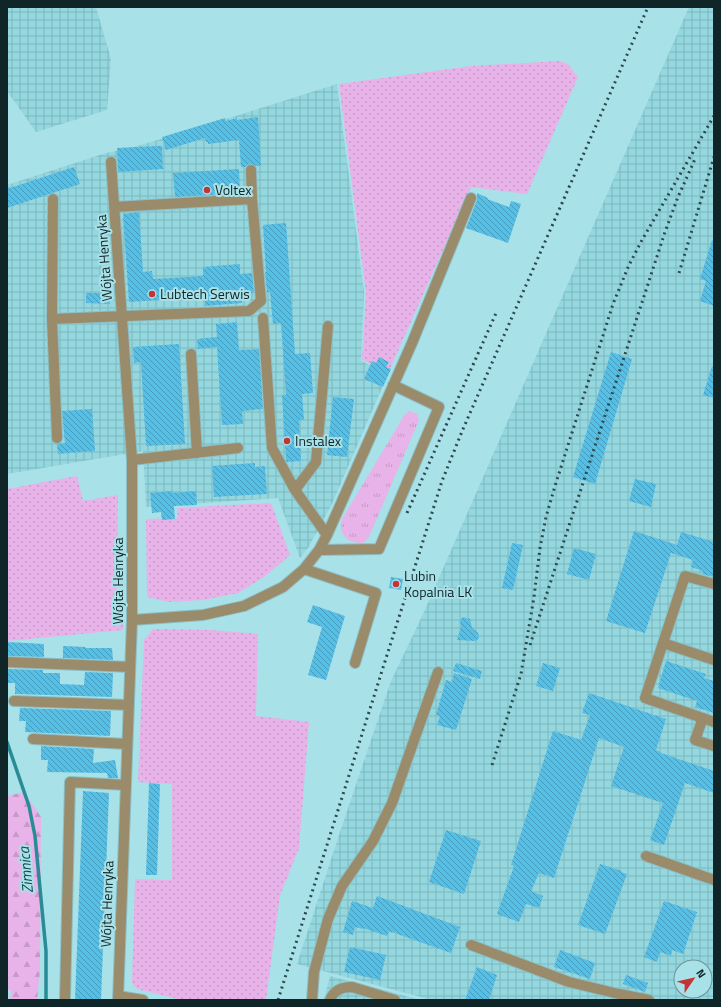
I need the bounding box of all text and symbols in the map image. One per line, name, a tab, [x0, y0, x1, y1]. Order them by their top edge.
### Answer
place label: Voltex	[215, 179, 252, 200]
marker: Voltex	[202, 185, 212, 195]
street label: Wójta Henryka	[90, 214, 117, 302]
place label: Lubtech Serwis	[160, 283, 250, 304]
marker: Lubtech Serwis	[147, 289, 157, 299]
place label: Instalex	[295, 430, 342, 451]
marker: Instalex	[282, 436, 292, 446]
street label: Wójta Henryka	[107, 538, 128, 624]
place label: Lubin Kopalnia LK	[404, 565, 472, 602]
marker: Lubin Kopalnia LK	[391, 579, 401, 589]
water label: Zimnica	[12, 845, 39, 894]
street label: Wójta Henryka	[94, 860, 119, 948]
north arrow	[673, 959, 713, 999]
text: N	[693, 966, 710, 981]

